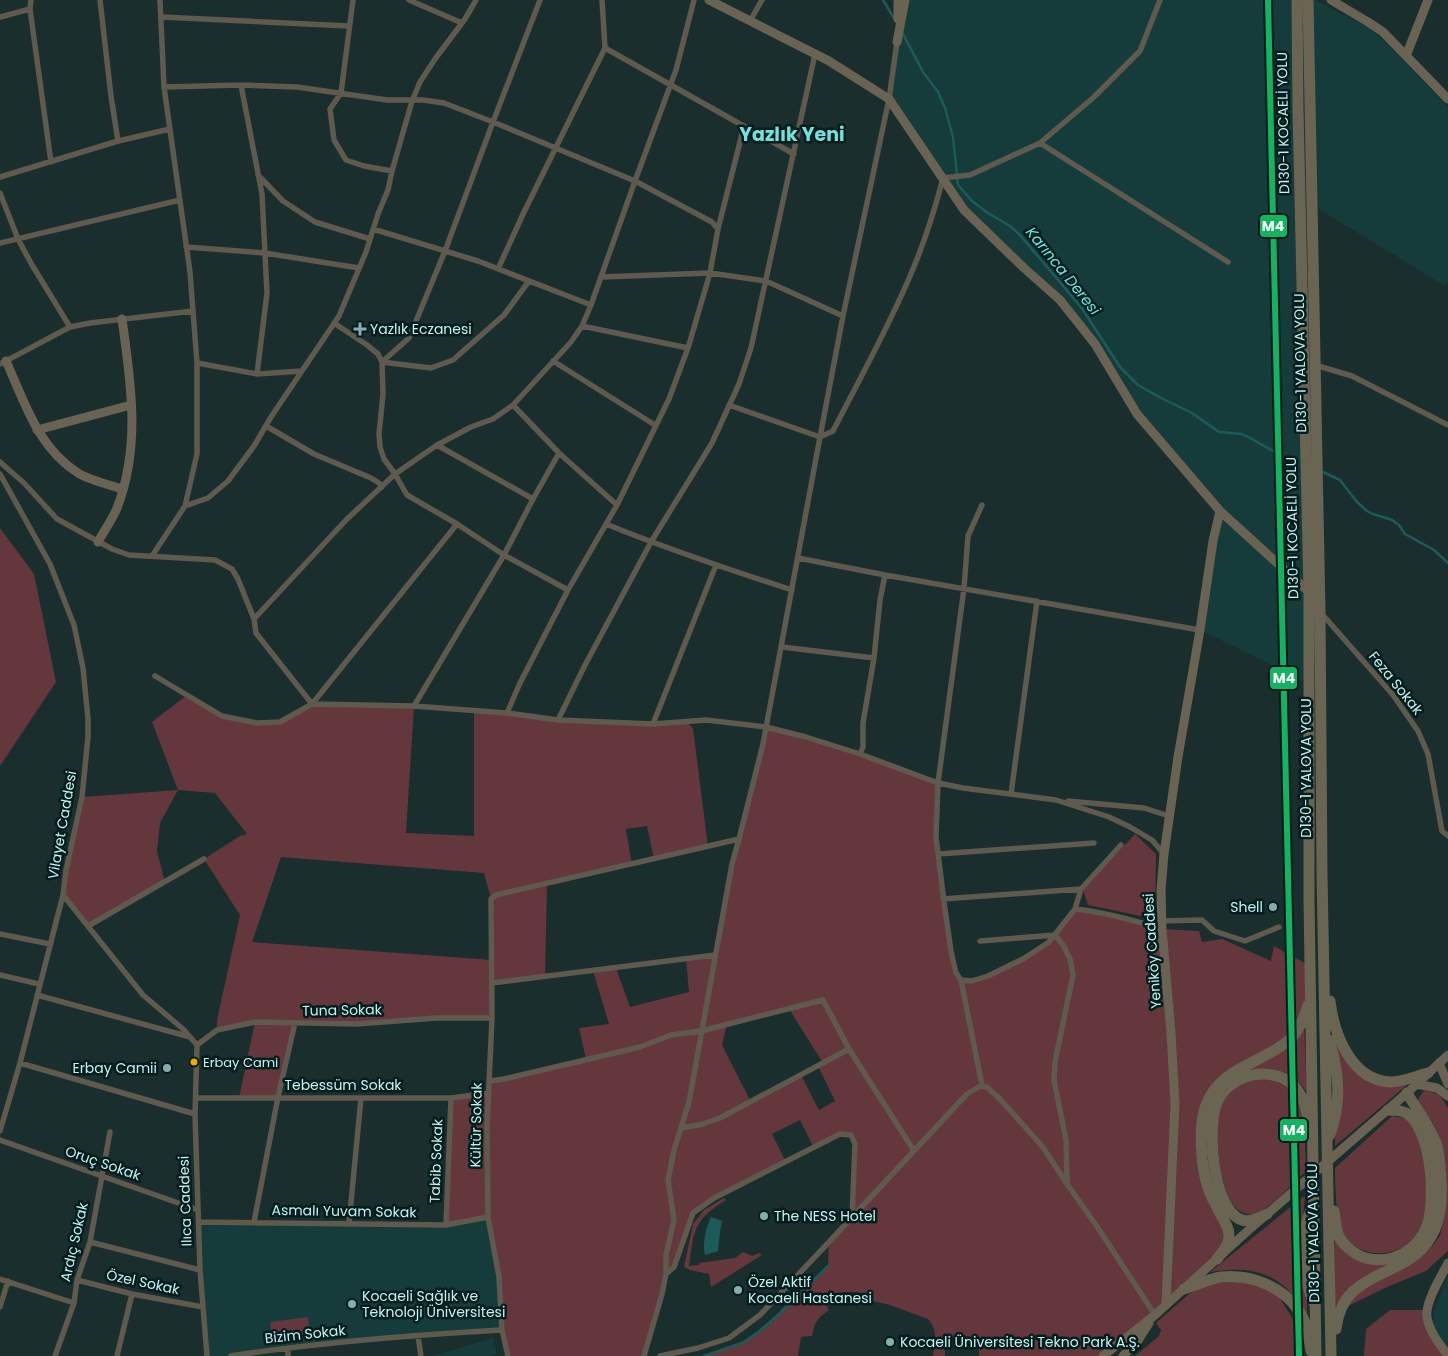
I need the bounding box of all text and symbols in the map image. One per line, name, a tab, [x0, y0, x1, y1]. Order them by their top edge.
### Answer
street label: D130-1 KOCAELİ YOLU	[1272, 52, 1294, 194]
district label: Yazlık Yeni	[739, 121, 845, 148]
line badge: M4	[1259, 214, 1288, 238]
text: M4	[1262, 216, 1284, 236]
water label: Karınca Deresi	[1021, 222, 1106, 320]
street label: D130-1 YALOVA YOLU	[1289, 293, 1311, 433]
place label: Yazlık Eczanesi	[370, 319, 472, 339]
marker: Yazlık Eczanesi	[354, 323, 366, 335]
street label: D130-1 KOCAELİ YOLU	[1281, 457, 1303, 599]
street label: Feza Sokak	[1364, 647, 1428, 720]
line badge: M4	[1269, 666, 1298, 690]
text: M4	[1273, 668, 1295, 688]
street label: D130-1 YALOVA YOLU	[1296, 698, 1316, 838]
street label: Vilayet Caddesi	[43, 769, 81, 881]
street label: Yeniköy Caddesi	[1138, 893, 1166, 1009]
place label: Shell	[1230, 897, 1263, 917]
marker: Shell	[1267, 901, 1279, 913]
street label: Tuna Sokak	[302, 999, 383, 1021]
place label: Erbay Cami	[203, 1053, 278, 1072]
marker: Erbay Cami	[189, 1057, 199, 1067]
place label: Erbay Camii	[72, 1058, 157, 1078]
marker: Erbay Camii	[161, 1062, 173, 1074]
street label: Tebessüm Sokak	[284, 1075, 402, 1095]
street label: Kültür Sokak	[465, 1082, 487, 1168]
street label: Tabib Sokak	[425, 1118, 447, 1203]
line badge: M4	[1279, 1118, 1308, 1142]
text: M4	[1283, 1120, 1305, 1140]
street label: Oruç Sokak	[63, 1141, 144, 1185]
street label: Ilıca Caddesi	[173, 1155, 197, 1247]
street label: D130-1 YALOVA YOLU	[1302, 1163, 1324, 1303]
street label: Ardıç Sokak	[55, 1200, 93, 1284]
street label: Asmalı Yuvam Sokak	[271, 1200, 417, 1222]
place label: The NESS Hotel	[774, 1206, 876, 1226]
marker: The NESS Hotel	[758, 1210, 770, 1222]
street label: Özel Sokak	[105, 1264, 182, 1300]
place label: Özel Aktif Kocaeli Hastanesi	[748, 1272, 872, 1308]
marker: Özel Aktif Kocaeli Hastanesi	[732, 1284, 744, 1296]
place label: Kocaeli Sağlık ve Teknoloji Üniversitesi	[362, 1286, 505, 1322]
marker: Kocaeli Sağlık ve Teknoloji Üniversitesi	[346, 1298, 358, 1310]
street label: Bizim Sokak	[264, 1320, 347, 1348]
place label: Kocaeli Üniversitesi Tekno Park A.Ş.	[900, 1332, 1140, 1352]
marker: Kocaeli Üniversitesi Tekno Park A.Ş.	[884, 1336, 896, 1348]

